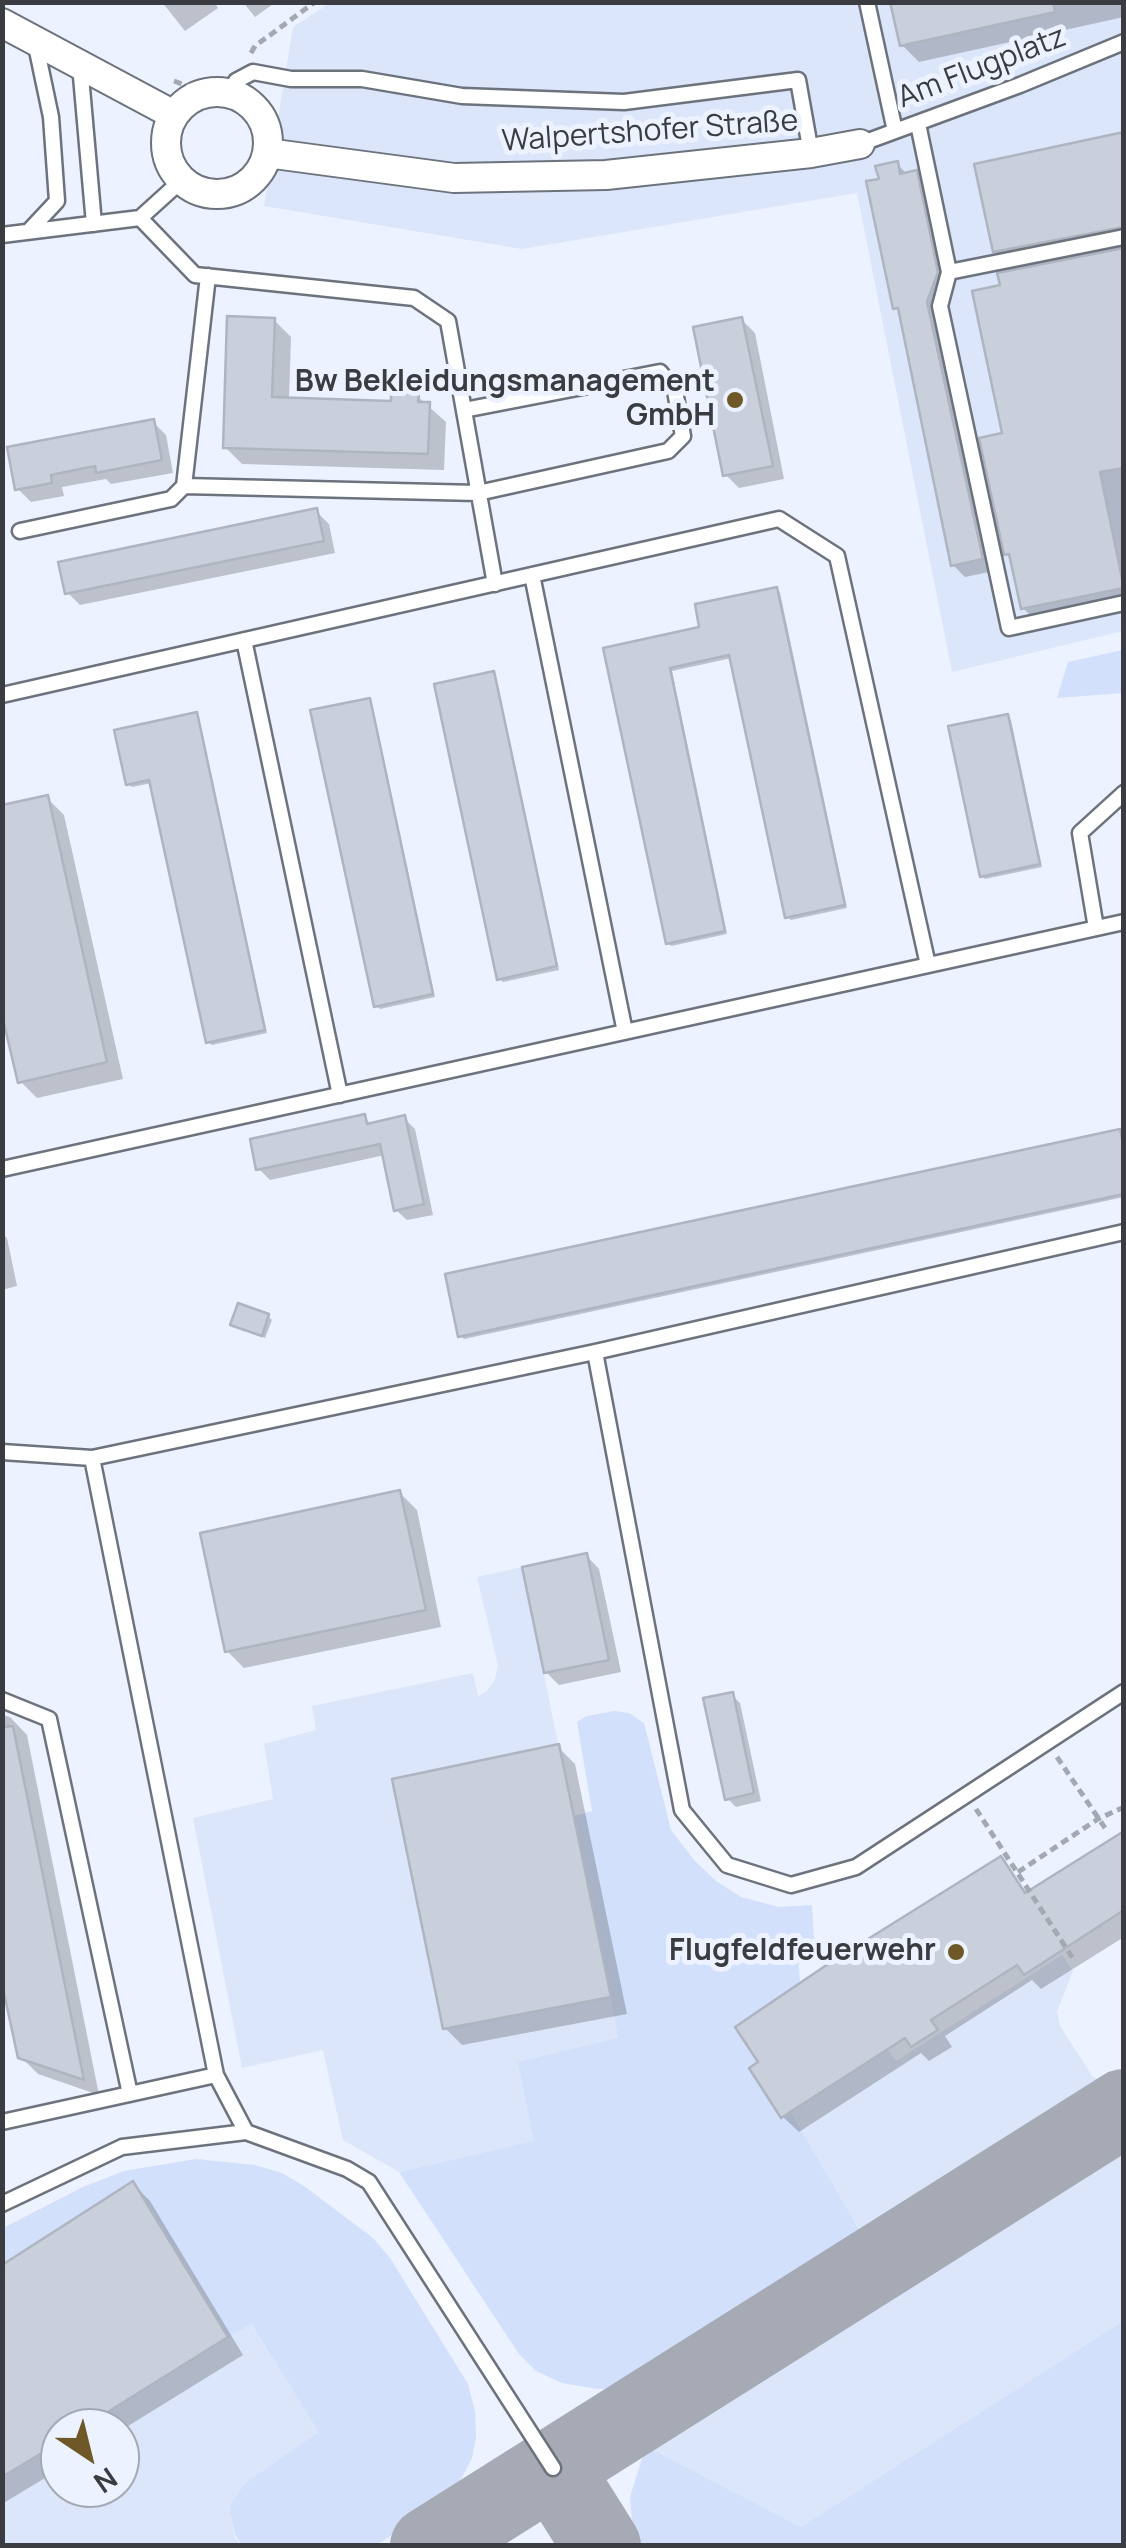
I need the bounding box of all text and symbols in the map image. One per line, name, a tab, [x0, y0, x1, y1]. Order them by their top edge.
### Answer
street label: Am Flugplatz	[893, 19, 1071, 117]
street label: Walpertshofer Straße	[501, 104, 799, 160]
place label: Bw Bekleidungsmanagement GmbH	[295, 365, 715, 436]
marker: Bw Bekleidungsmanagement GmbH	[724, 389, 746, 411]
place label: Flugfeldfeuerwehr	[669, 1934, 936, 1970]
marker: Flugfeldfeuerwehr	[945, 1941, 967, 1963]
north arrow	[40, 2408, 140, 2508]
text: N	[87, 2460, 125, 2502]

